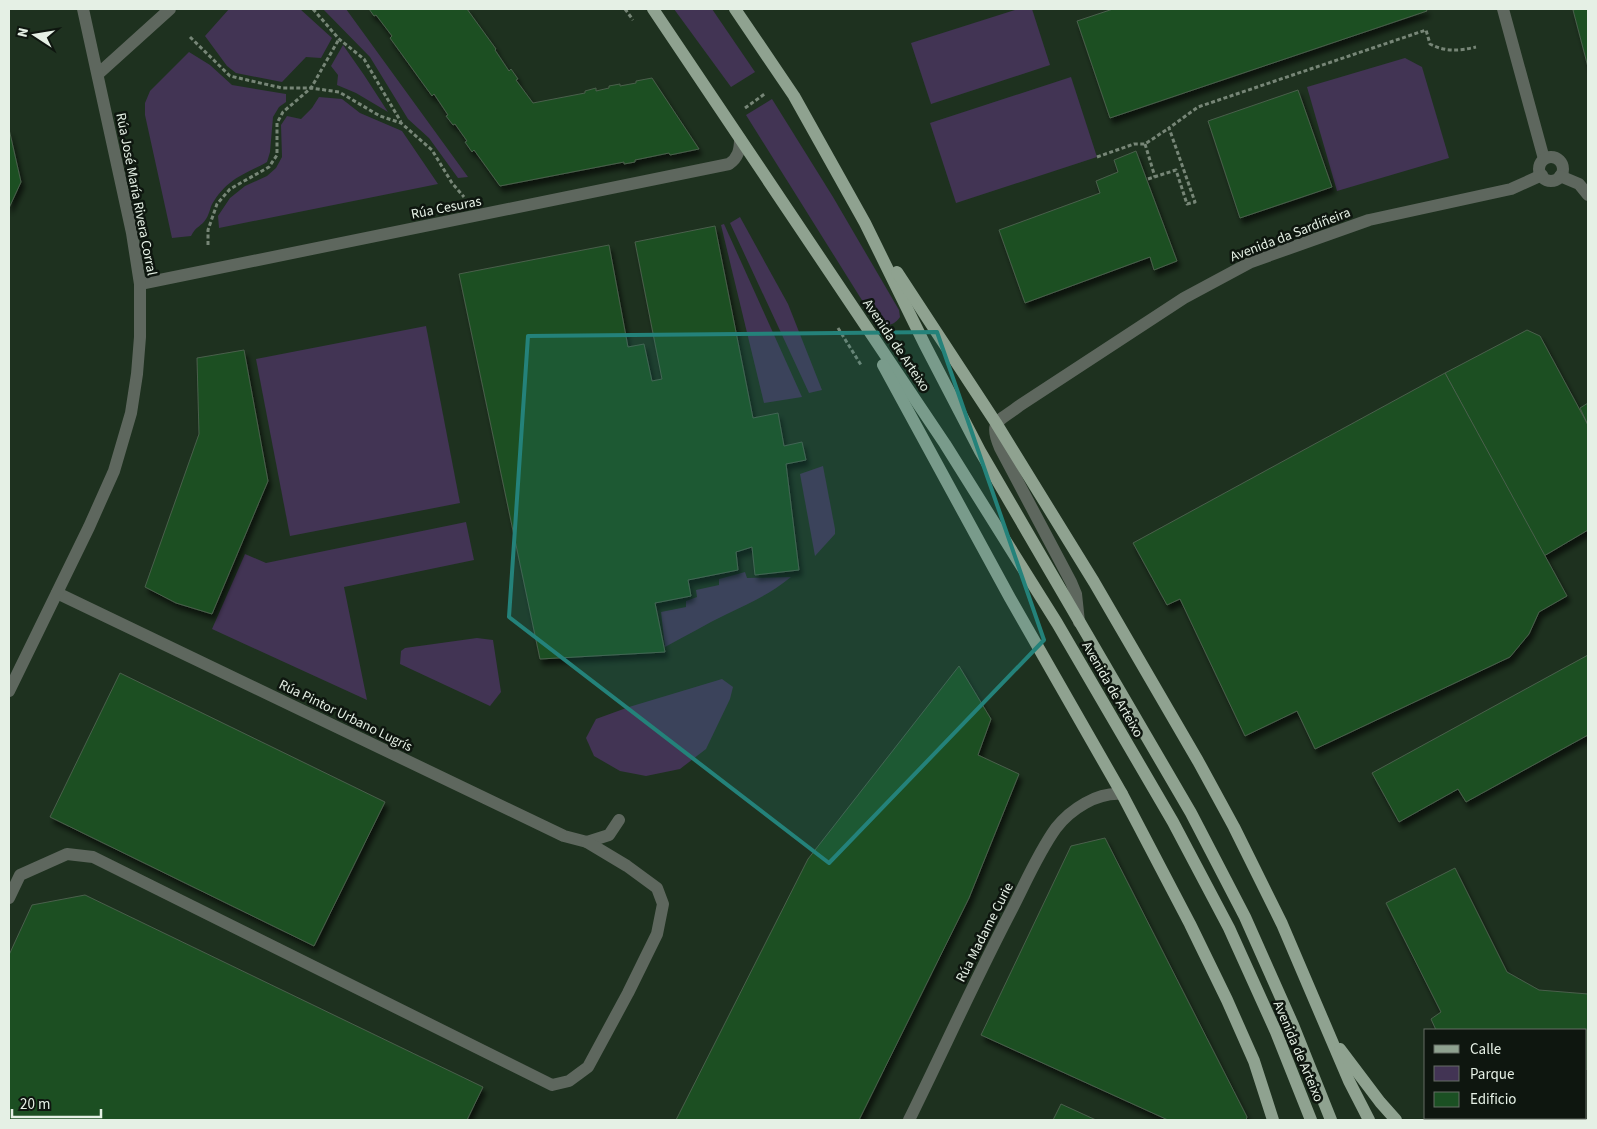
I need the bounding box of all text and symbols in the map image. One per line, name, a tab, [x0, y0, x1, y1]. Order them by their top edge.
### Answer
north arrow	[10, 10, 60, 60]
text: N	[13, 26, 34, 39]
street label: Rúa José María Rivera Corral	[110, 111, 162, 278]
street label: Rúa Cesuras	[409, 191, 483, 225]
street label: Avenida da Sardiñeira	[1227, 203, 1353, 267]
street label: Avenida de Arteixo	[858, 295, 935, 396]
street label: Avenida de Arteixo	[1076, 638, 1148, 741]
street label: Rúa Pintor Urbano Lugrís	[275, 675, 416, 757]
street label: Rúa Madame Curie	[951, 879, 1019, 986]
street label: Avenida de Arteixo	[1268, 998, 1328, 1105]
legend	[1424, 1029, 1587, 1119]
text: Calle	[1470, 1039, 1501, 1060]
text: Parque	[1470, 1064, 1514, 1085]
scale bar	[12, 1086, 101, 1118]
text: Edificio	[1470, 1089, 1517, 1110]
text: 20 m	[20, 1094, 50, 1115]

